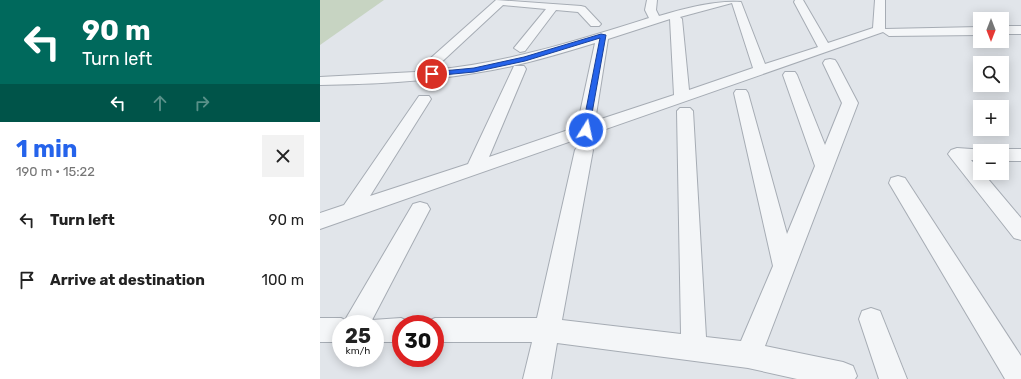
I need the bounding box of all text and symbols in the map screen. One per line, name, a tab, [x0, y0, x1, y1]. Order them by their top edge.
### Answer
north arrow	[973, 12, 1009, 48]
map controls	[973, 12, 1009, 180]
text: 90 m	[82, 14, 151, 47]
icon: left	[16, 16, 68, 68]
text: Turn left	[82, 48, 152, 70]
button: search	[973, 56, 1009, 92]
pin	[415, 57, 449, 91]
icon: arrive	[421, 63, 443, 85]
icon: left	[107, 92, 129, 114]
icon: ahead	[149, 92, 171, 114]
icon: right	[191, 92, 213, 114]
button: +	[973, 100, 1009, 136]
position arrow	[565, 109, 607, 151]
text: 1 min	[16, 135, 77, 163]
button: close	[262, 135, 304, 177]
button: −	[973, 144, 1009, 180]
text: 190 m · 15:22	[16, 164, 95, 179]
icon: left	[16, 209, 38, 231]
text: Turn left	[50, 211, 115, 229]
text: 90 m	[269, 211, 304, 229]
icon: arrive	[16, 269, 38, 291]
text: Arrive at destination	[50, 271, 205, 289]
text: 100 m	[262, 271, 304, 289]
speed limit sign: 30	[392, 315, 444, 367]
text: 25	[345, 324, 371, 348]
text: km/h	[346, 345, 370, 357]

